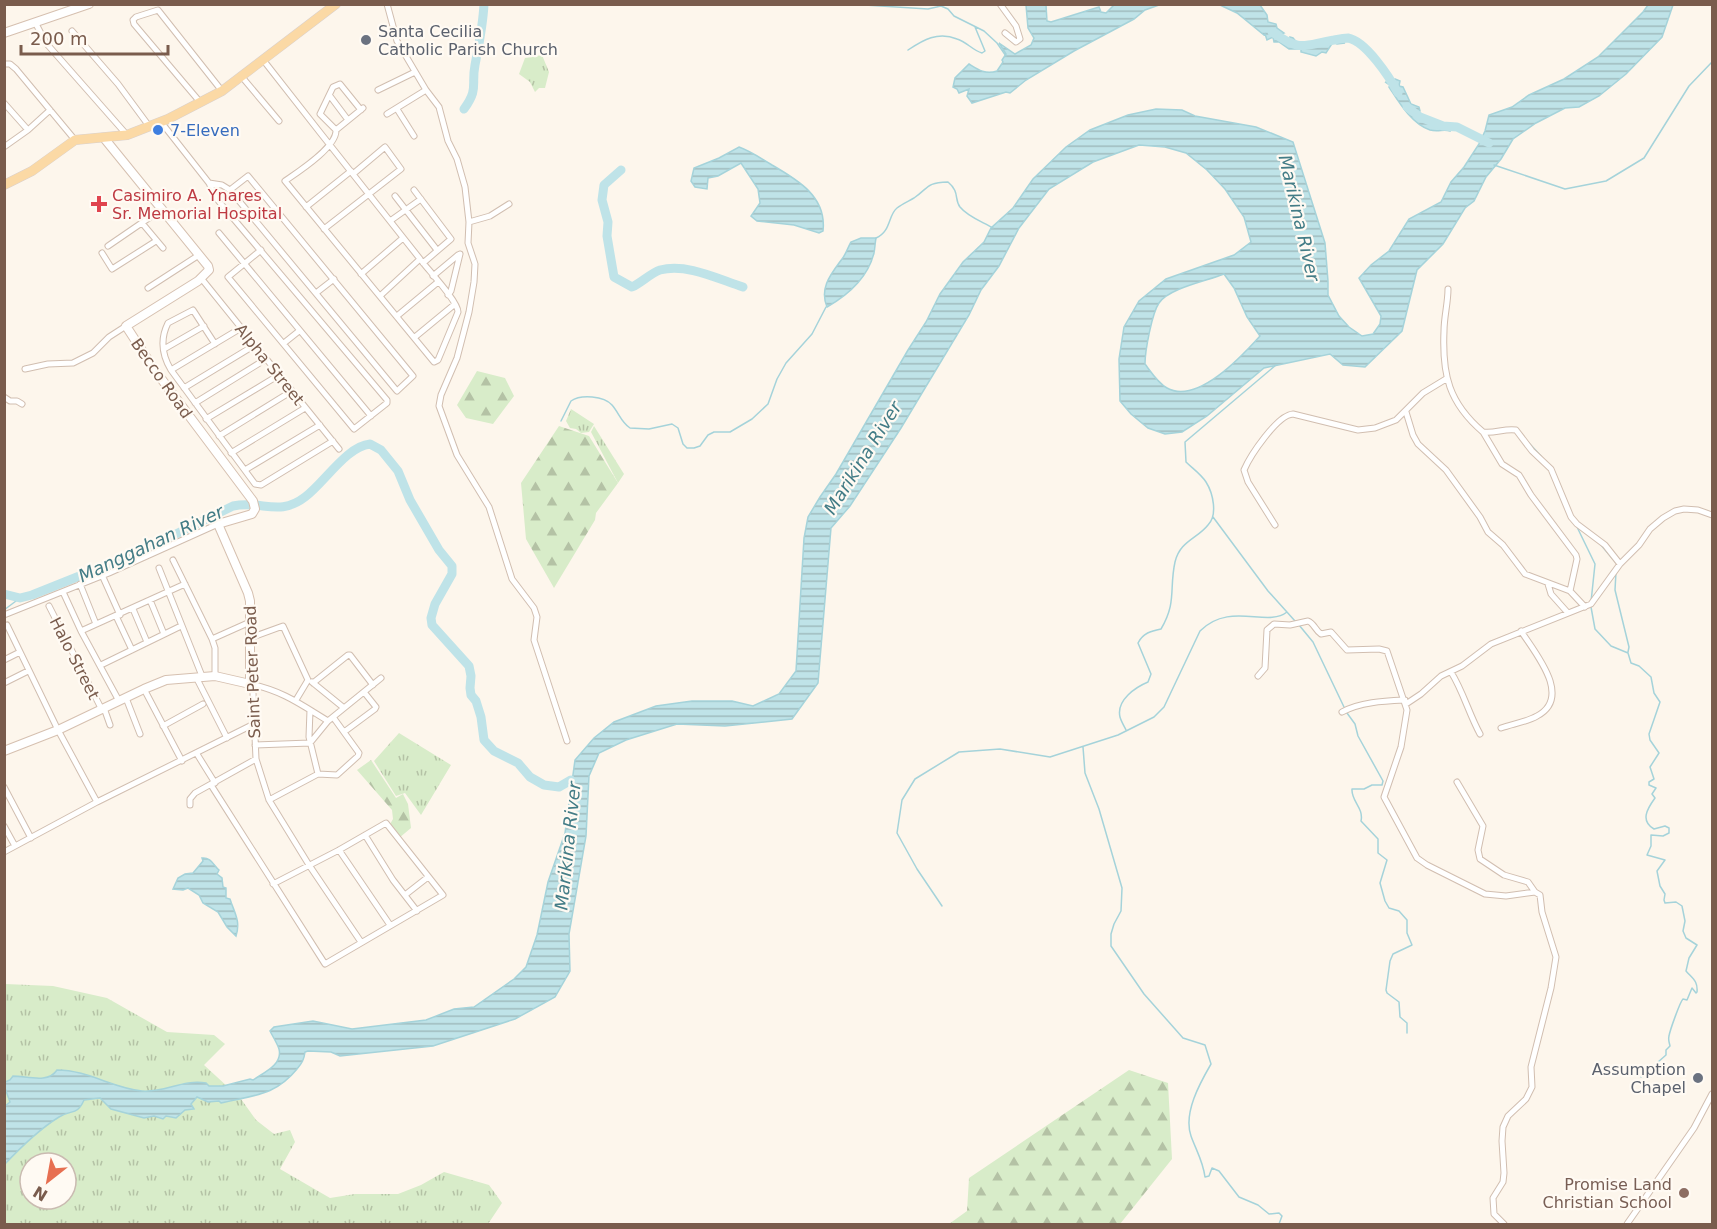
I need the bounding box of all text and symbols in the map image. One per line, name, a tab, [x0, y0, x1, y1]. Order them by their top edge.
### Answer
scale bar	[21, 18, 168, 56]
place label: Santa Cecilia Catholic Parish Church	[378, 22, 558, 59]
text: 200 m	[30, 28, 88, 49]
marker: Santa Cecilia Catholic Parish Church	[359, 33, 373, 47]
place label: 7-Eleven	[170, 121, 240, 140]
marker: 7-Eleven	[151, 123, 165, 137]
water label: Marikina River	[1275, 153, 1325, 285]
place label: Casimiro A. Ynares Sr. Memorial Hospital	[112, 186, 282, 223]
marker: Casimiro A. Ynares Sr. Memorial Hospital	[90, 195, 108, 213]
street label: Alpha Street	[231, 320, 308, 409]
street label: Becco Road	[127, 335, 196, 422]
water label: Marikina River	[819, 396, 907, 518]
water label: Manggahan River	[75, 500, 228, 586]
street label: Saint Peter Road	[241, 605, 264, 739]
street label: Halo Street	[46, 614, 103, 703]
water label: Marikina River	[550, 779, 585, 911]
place label: Assumption Chapel	[1592, 1060, 1686, 1097]
marker: Assumption Chapel	[1691, 1071, 1705, 1085]
north arrow	[18, 1151, 78, 1211]
place label: Promise Land Christian School	[1542, 1175, 1672, 1212]
text: N	[30, 1182, 51, 1205]
marker: Promise Land Christian School	[1677, 1186, 1691, 1200]

